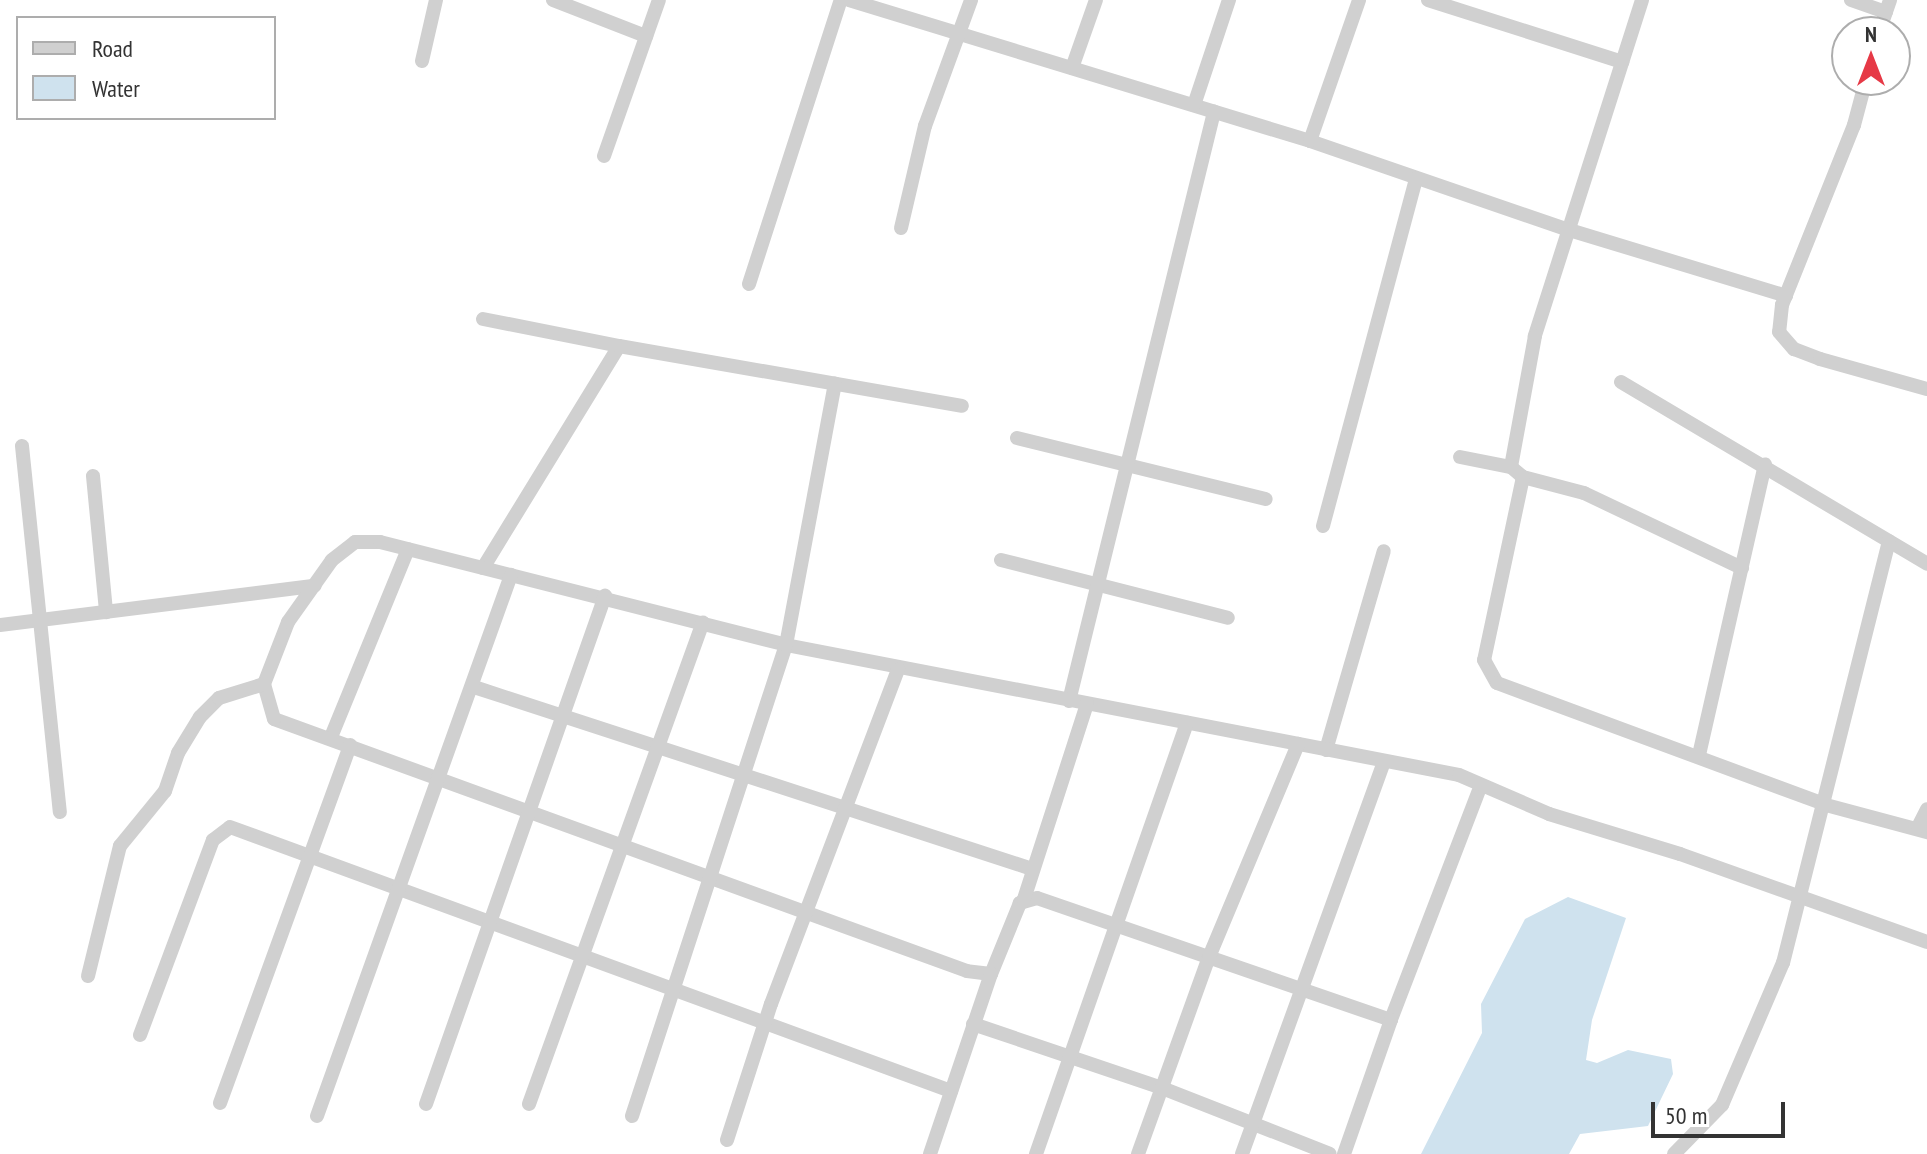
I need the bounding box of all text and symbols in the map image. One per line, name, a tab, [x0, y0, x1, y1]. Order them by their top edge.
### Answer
legend	[16, 16, 276, 120]
north arrow	[1831, 16, 1911, 96]
text: N	[1865, 20, 1877, 48]
text: Road	[92, 33, 133, 64]
text: Water	[92, 73, 140, 104]
scale bar	[1655, 1086, 1789, 1136]
text: 50 m	[1665, 1100, 1707, 1131]

